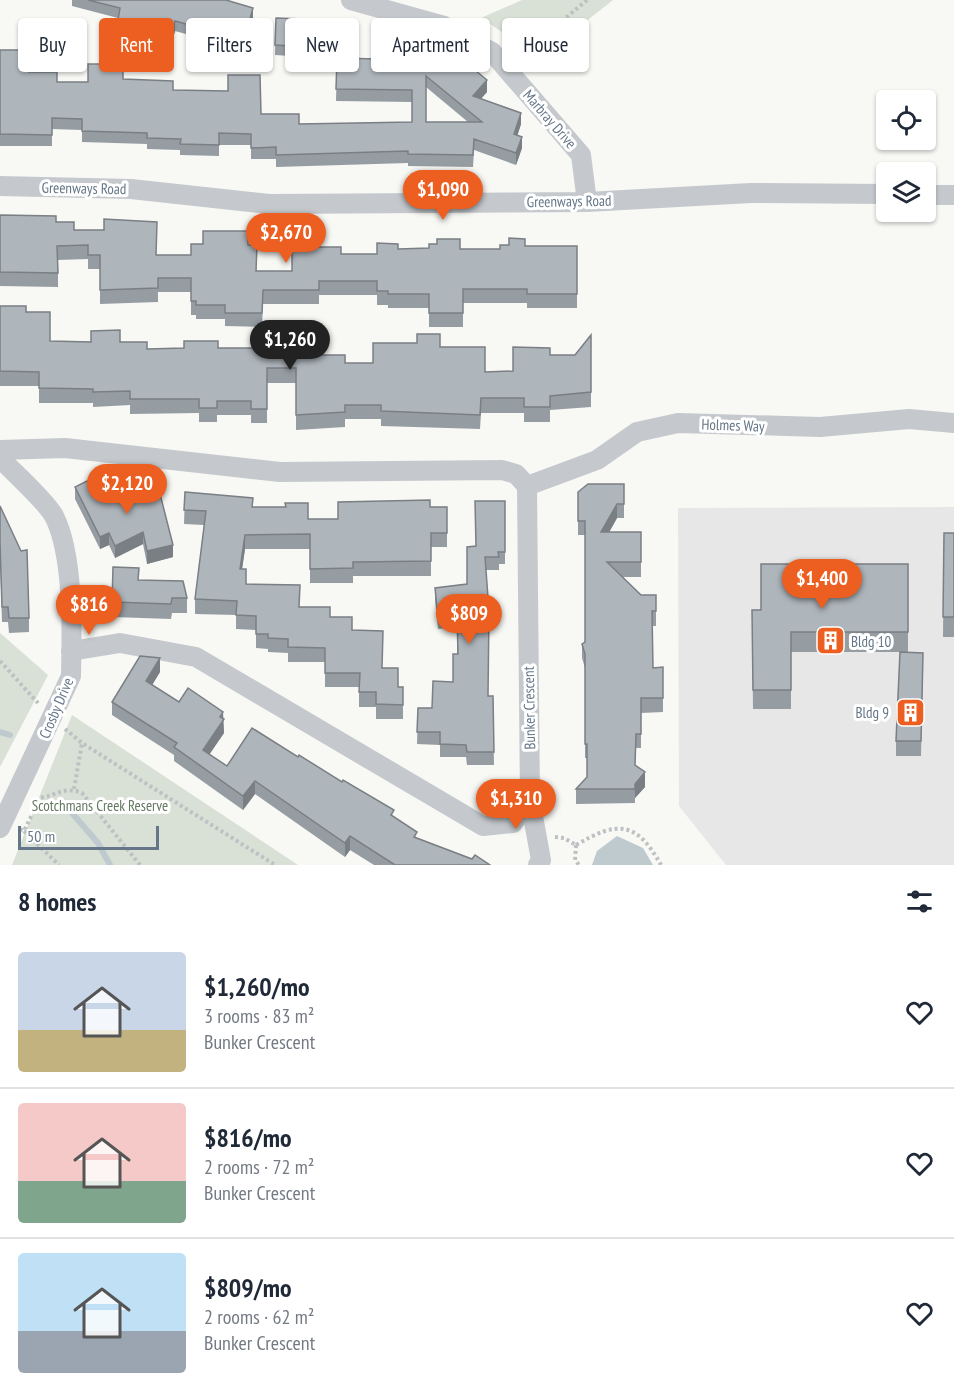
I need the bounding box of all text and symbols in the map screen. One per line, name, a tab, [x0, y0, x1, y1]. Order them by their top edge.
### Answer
chip: Buy	[18, 18, 87, 72]
chip: Rent	[99, 18, 174, 72]
chip: Filters	[186, 18, 273, 72]
chip: New	[285, 18, 359, 72]
chip: Apartment	[371, 18, 490, 72]
chip: House	[502, 18, 589, 72]
street label: Marbray Drive	[519, 86, 581, 152]
map controls	[876, 90, 936, 222]
button: locate	[876, 90, 936, 150]
button: layers	[876, 162, 936, 222]
pin: $1,090	[394, 170, 492, 221]
text: $1,090	[417, 176, 469, 202]
street label: Greenways Road	[41, 178, 127, 198]
street label: Greenways Road	[526, 191, 612, 211]
pin: $2,670	[237, 213, 335, 264]
text: $2,670	[260, 219, 312, 245]
pin: $1,260	[241, 320, 339, 371]
text: $1,260	[264, 326, 316, 352]
street label: Holmes Way	[701, 414, 765, 436]
pin: $2,120	[78, 464, 176, 515]
text: $2,120	[101, 470, 153, 496]
pin: $1,400	[773, 559, 871, 610]
text: $1,400	[796, 565, 848, 591]
pin: $816	[53, 585, 125, 636]
text: $816	[70, 591, 108, 617]
pin: $809	[433, 594, 505, 645]
text: $809	[450, 600, 488, 626]
building icon: Bldg 10	[814, 625, 846, 657]
place label: Bldg 10	[851, 632, 891, 651]
street label: Bunker Crescent	[519, 666, 539, 750]
street label: Crosby Drive	[35, 675, 77, 741]
building icon: Bldg 9	[894, 696, 926, 728]
place label: Bldg 9	[856, 703, 889, 722]
pin: $1,310	[467, 779, 565, 830]
text: $1,310	[490, 785, 542, 811]
park label: Scotchmans Creek Reserve	[32, 796, 168, 815]
scale bar	[18, 823, 159, 850]
text: 50 m	[27, 826, 55, 846]
text: 8 homes	[18, 885, 96, 918]
icon: filters	[903, 885, 936, 918]
text: $1,260/mo	[204, 970, 310, 1003]
icon: home	[66, 976, 138, 1048]
icon: heart	[903, 996, 936, 1029]
text: 3 rooms · 83 m²	[204, 1003, 314, 1029]
text: Bunker Crescent	[204, 1029, 315, 1055]
text: $816/mo	[204, 1121, 292, 1154]
icon: home	[66, 1127, 138, 1199]
icon: heart	[903, 1147, 936, 1180]
text: 2 rooms · 72 m²	[204, 1154, 314, 1180]
text: Bunker Crescent	[204, 1180, 315, 1206]
text: $809/mo	[204, 1271, 292, 1304]
icon: home	[66, 1277, 138, 1349]
icon: heart	[903, 1297, 936, 1330]
text: 2 rooms · 62 m²	[204, 1304, 314, 1330]
text: Bunker Crescent	[204, 1330, 315, 1356]

